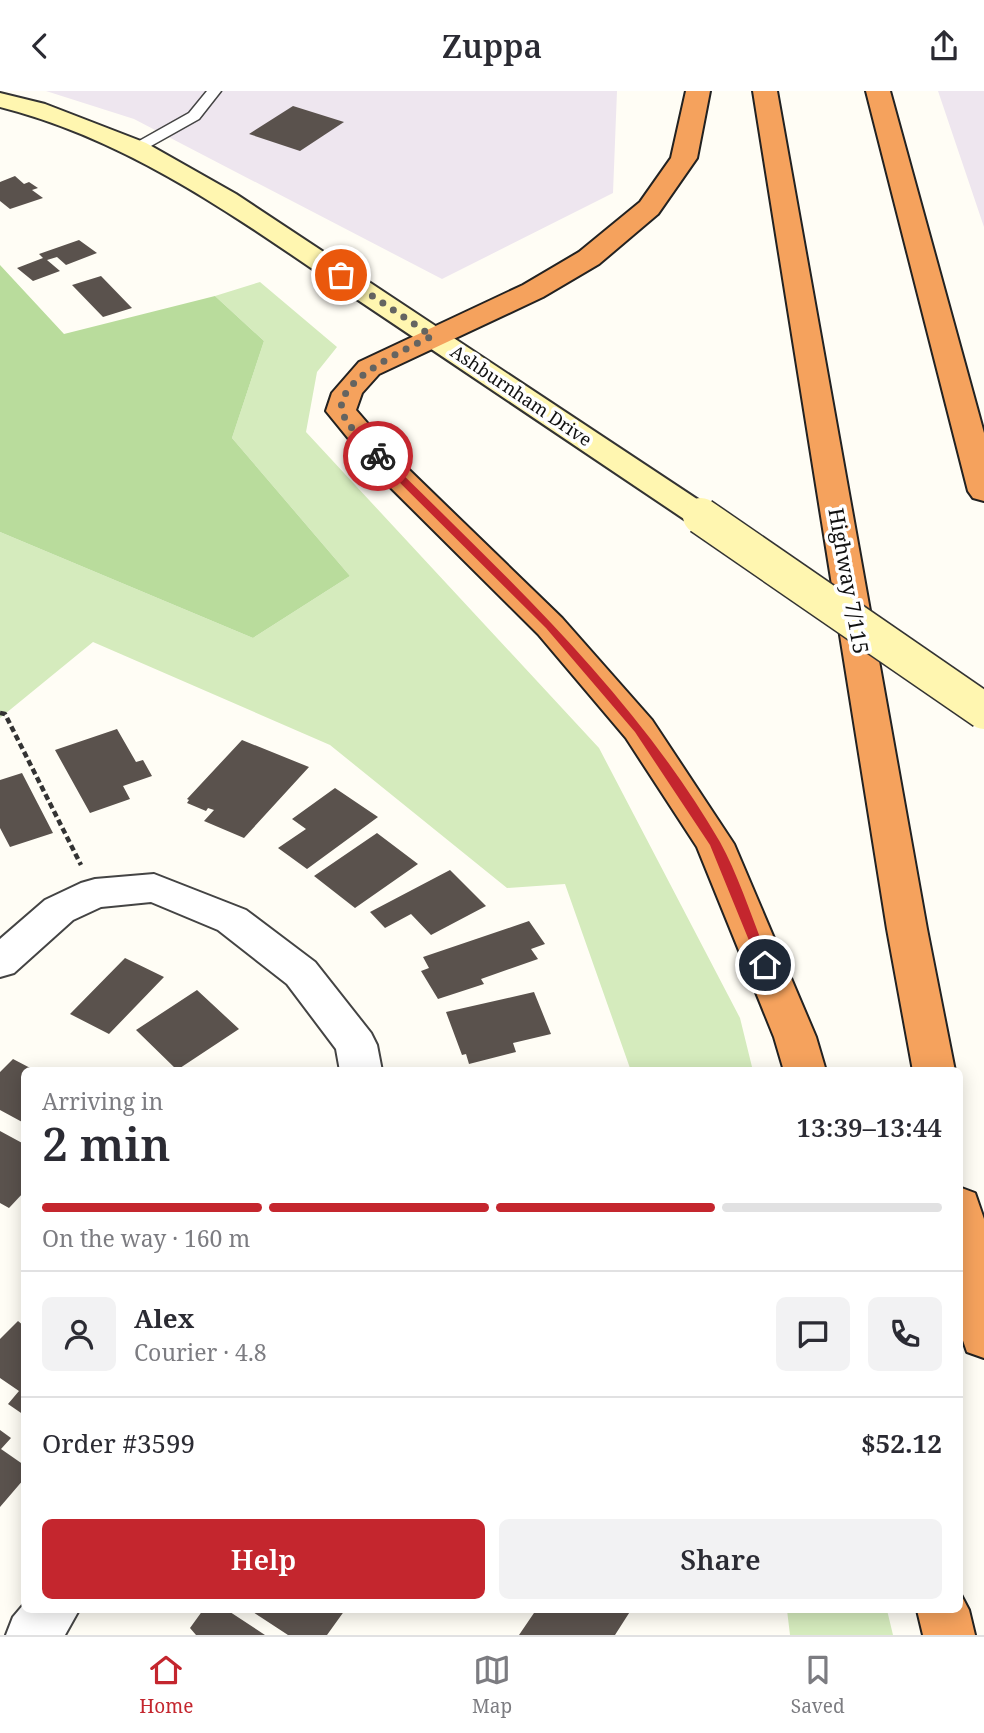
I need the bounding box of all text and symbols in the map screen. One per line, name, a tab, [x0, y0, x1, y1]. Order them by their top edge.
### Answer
text: Zuppa	[442, 24, 542, 67]
icon: back	[21, 27, 59, 65]
icon: share	[925, 27, 963, 65]
pin	[311, 245, 371, 305]
icon: bag	[322, 256, 360, 294]
street label: Ashburnham Drive	[446, 339, 597, 451]
courier	[343, 421, 413, 491]
icon: bike	[359, 437, 397, 475]
street label: Highway 7/115	[822, 506, 876, 656]
pin	[735, 935, 795, 995]
icon: home	[746, 946, 784, 984]
text: Arriving in	[42, 1085, 163, 1117]
text: 13:39–13:44	[796, 1109, 942, 1145]
text: 2 min	[42, 1112, 170, 1174]
text: On the way · 160 m	[42, 1222, 250, 1254]
button: person	[42, 1297, 116, 1371]
button: chat	[776, 1297, 850, 1371]
button: phone	[868, 1297, 942, 1371]
text: Alex	[134, 1300, 194, 1336]
text: Courier · 4.8	[134, 1336, 267, 1368]
text: Order #3599	[42, 1425, 195, 1461]
text: $52.12	[861, 1425, 942, 1461]
button: Help	[42, 1519, 485, 1599]
button: Share	[499, 1519, 942, 1599]
tab: Home	[139, 1651, 193, 1719]
tab: Map	[472, 1651, 512, 1719]
tab: Saved	[791, 1651, 845, 1719]

